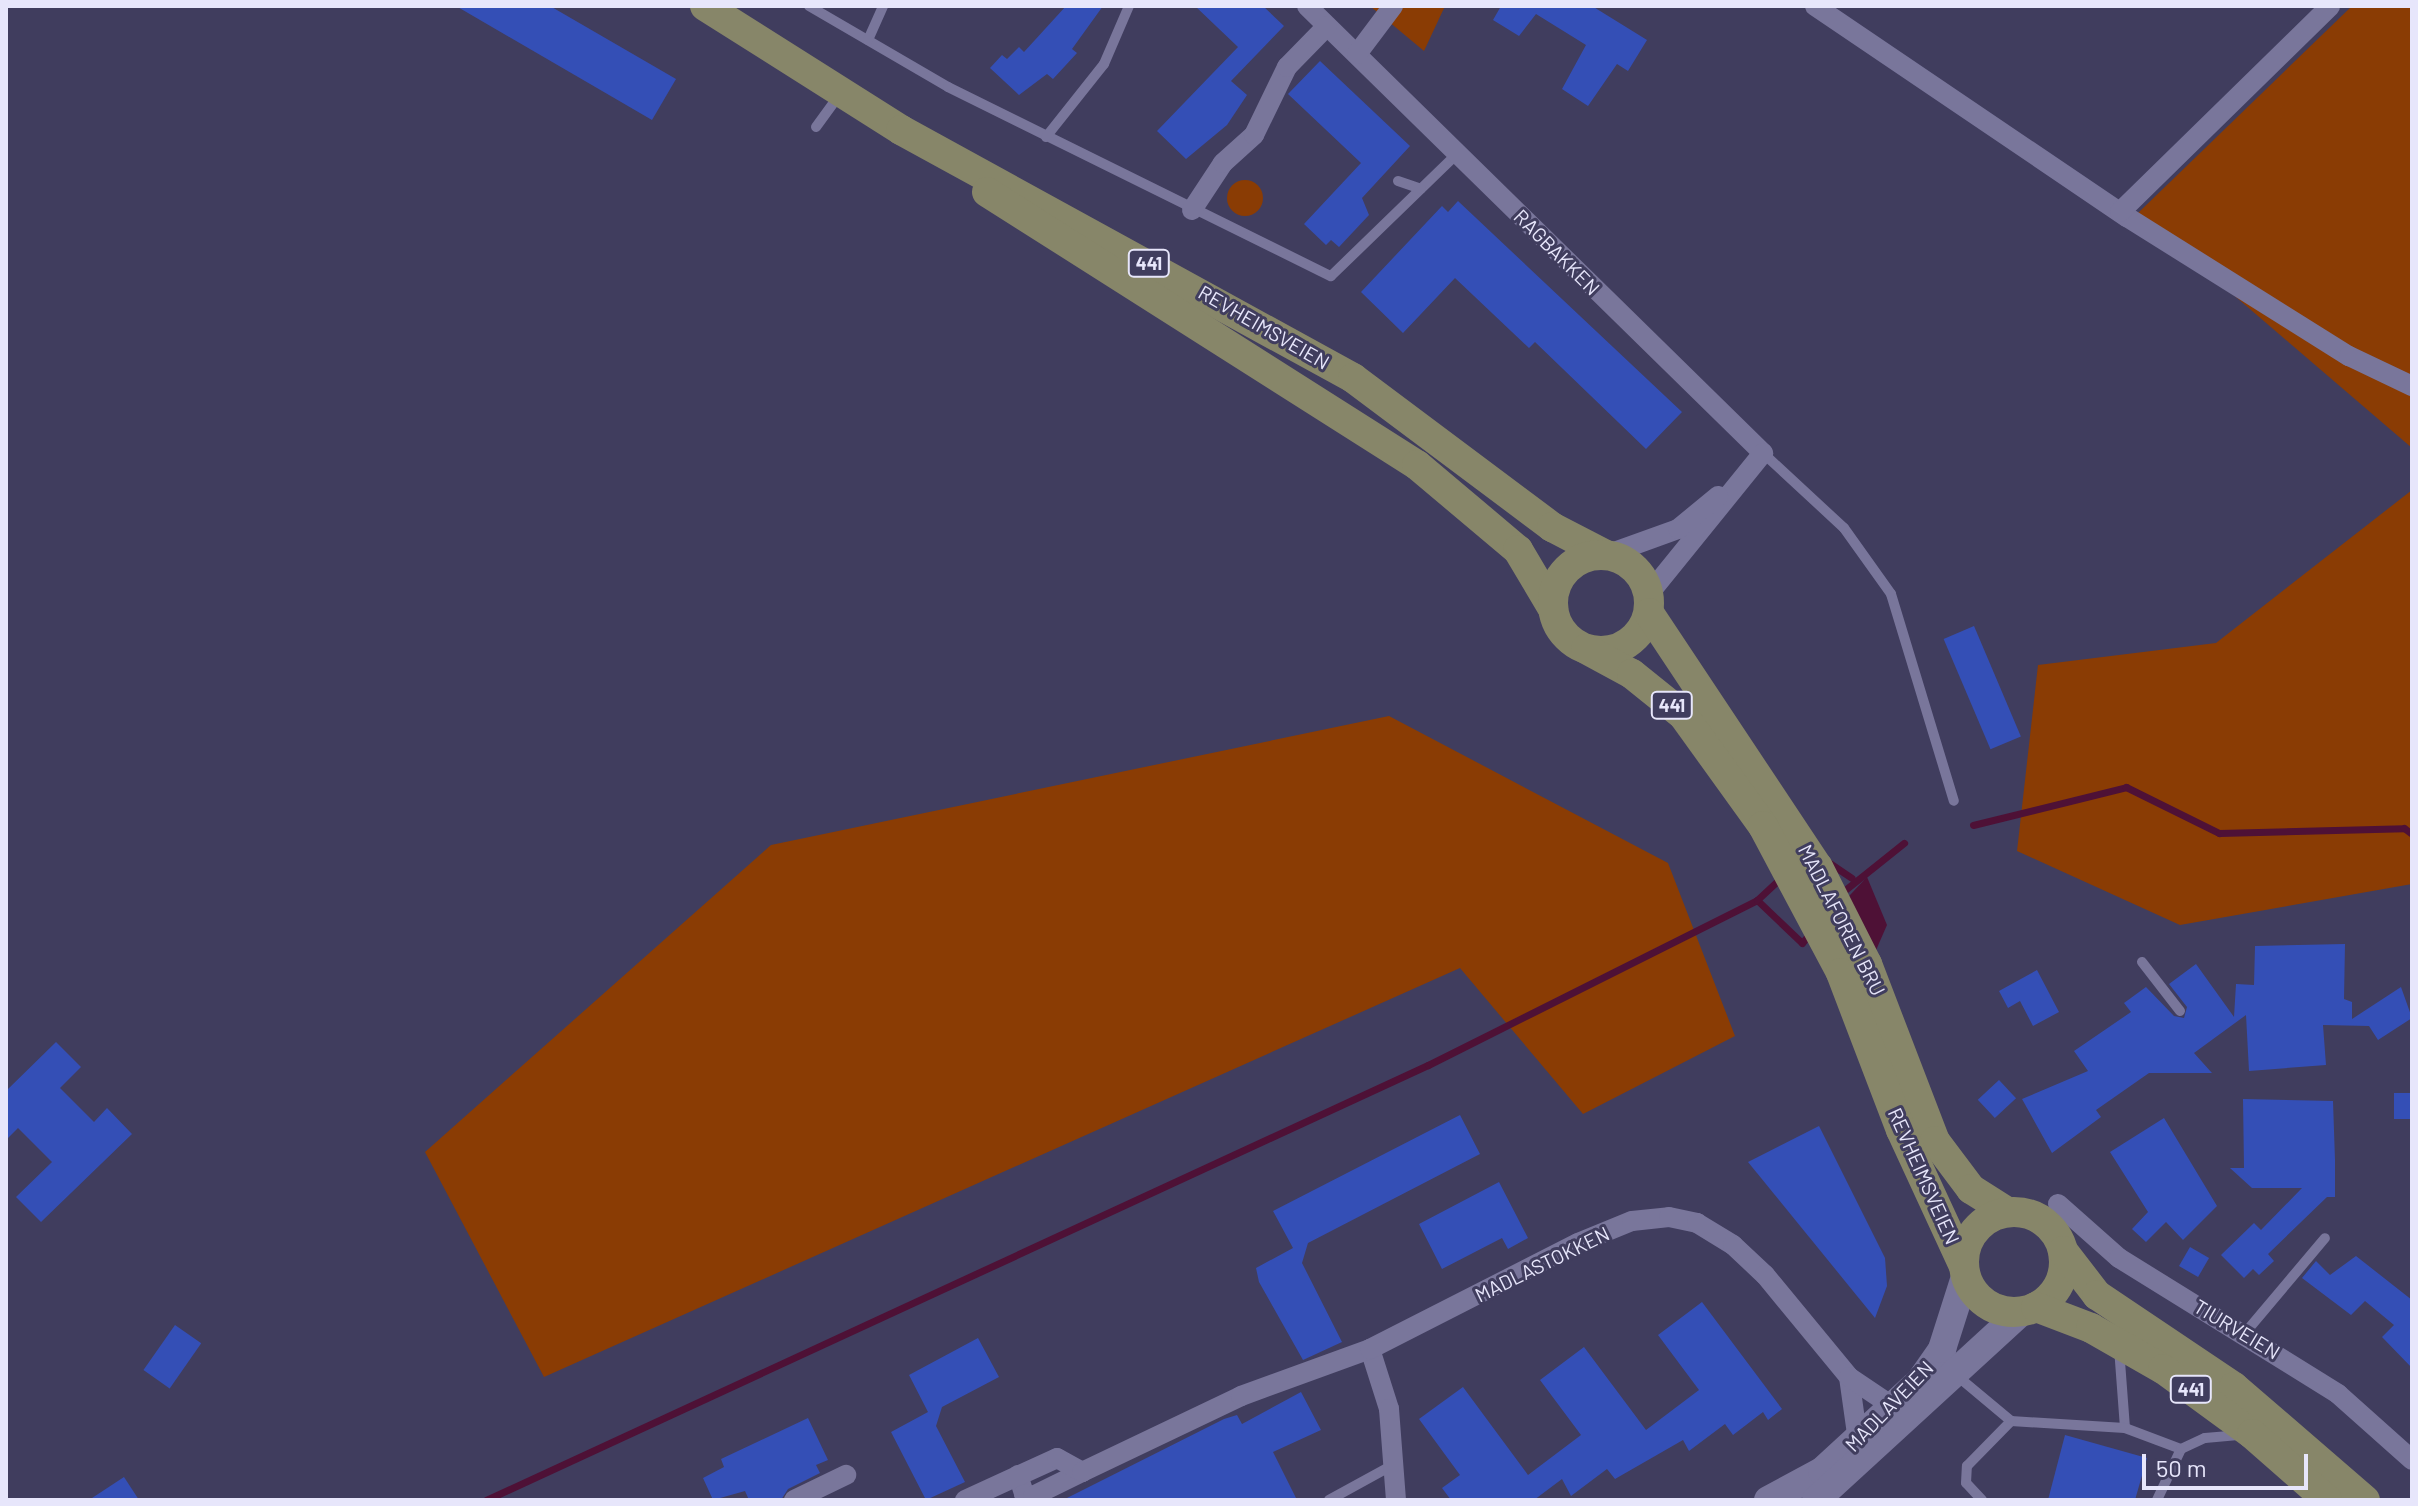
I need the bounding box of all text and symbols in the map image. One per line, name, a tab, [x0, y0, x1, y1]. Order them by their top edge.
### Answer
street label: RAGBAKKEN	[1509, 204, 1605, 300]
road number: 441	[1127, 249, 1171, 277]
street label: REVHEIMSVEIEN	[1194, 280, 1334, 374]
road number: 441	[1650, 691, 1694, 719]
street label: MADLAFOREN BRU	[1794, 840, 1890, 1000]
street label: REVHEIMSVEIEN	[1883, 1104, 1965, 1248]
street label: MADLASTOKKEN	[1471, 1221, 1613, 1307]
street label: TIURVEIEN	[2190, 1294, 2284, 1364]
street label: MADLAVEIEN	[1840, 1356, 1938, 1456]
road number: 441	[2169, 1375, 2213, 1403]
scale bar	[2146, 1438, 2312, 1488]
text: 50 m	[2156, 1453, 2207, 1482]

